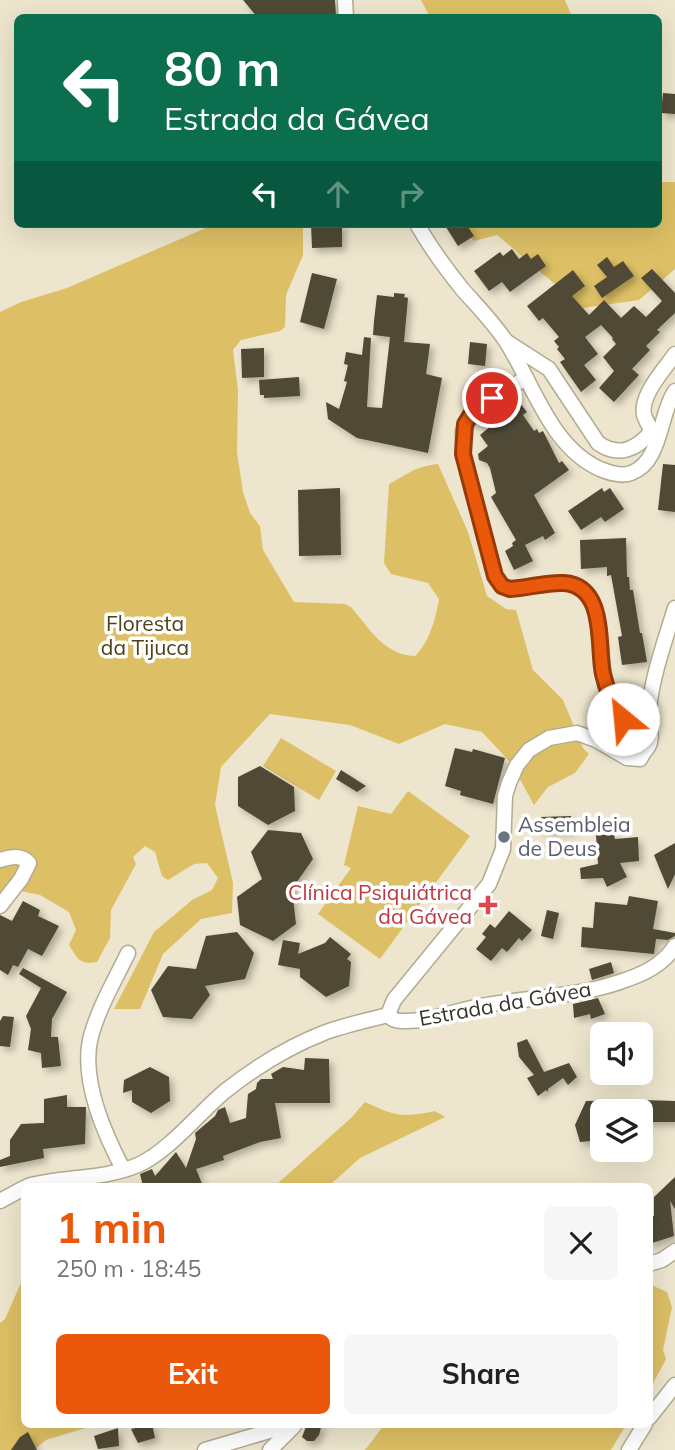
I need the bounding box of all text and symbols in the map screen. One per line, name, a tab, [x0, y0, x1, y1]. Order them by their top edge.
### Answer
text: 80 m	[164, 37, 280, 98]
icon: left	[49, 42, 140, 133]
text: Estrada da Gávea	[164, 98, 430, 138]
icon: left	[246, 175, 284, 213]
icon: ahead	[319, 175, 357, 213]
icon: right	[392, 175, 430, 213]
pin	[462, 368, 522, 428]
icon: arrive	[473, 379, 511, 417]
park label: Floresta da Tijuca	[101, 610, 189, 660]
position arrow	[586, 682, 660, 756]
place label: Assembleia de Deus	[518, 811, 631, 861]
marker: Assembleia de Deus	[496, 829, 512, 845]
place label: Clínica Psiquiátrica da Gávea	[288, 879, 472, 929]
marker: Clínica Psiquiátrica da Gávea	[478, 895, 498, 915]
street label: Estrada da Gávea	[417, 975, 593, 1031]
map controls	[590, 1022, 653, 1162]
button: sound	[590, 1022, 653, 1085]
button: layers	[590, 1099, 653, 1162]
text: 1 min	[56, 1201, 167, 1254]
button: close	[544, 1206, 618, 1280]
text: 250 m · 18:45	[56, 1254, 201, 1283]
button: Exit	[56, 1334, 330, 1414]
button: Share	[344, 1334, 618, 1414]

